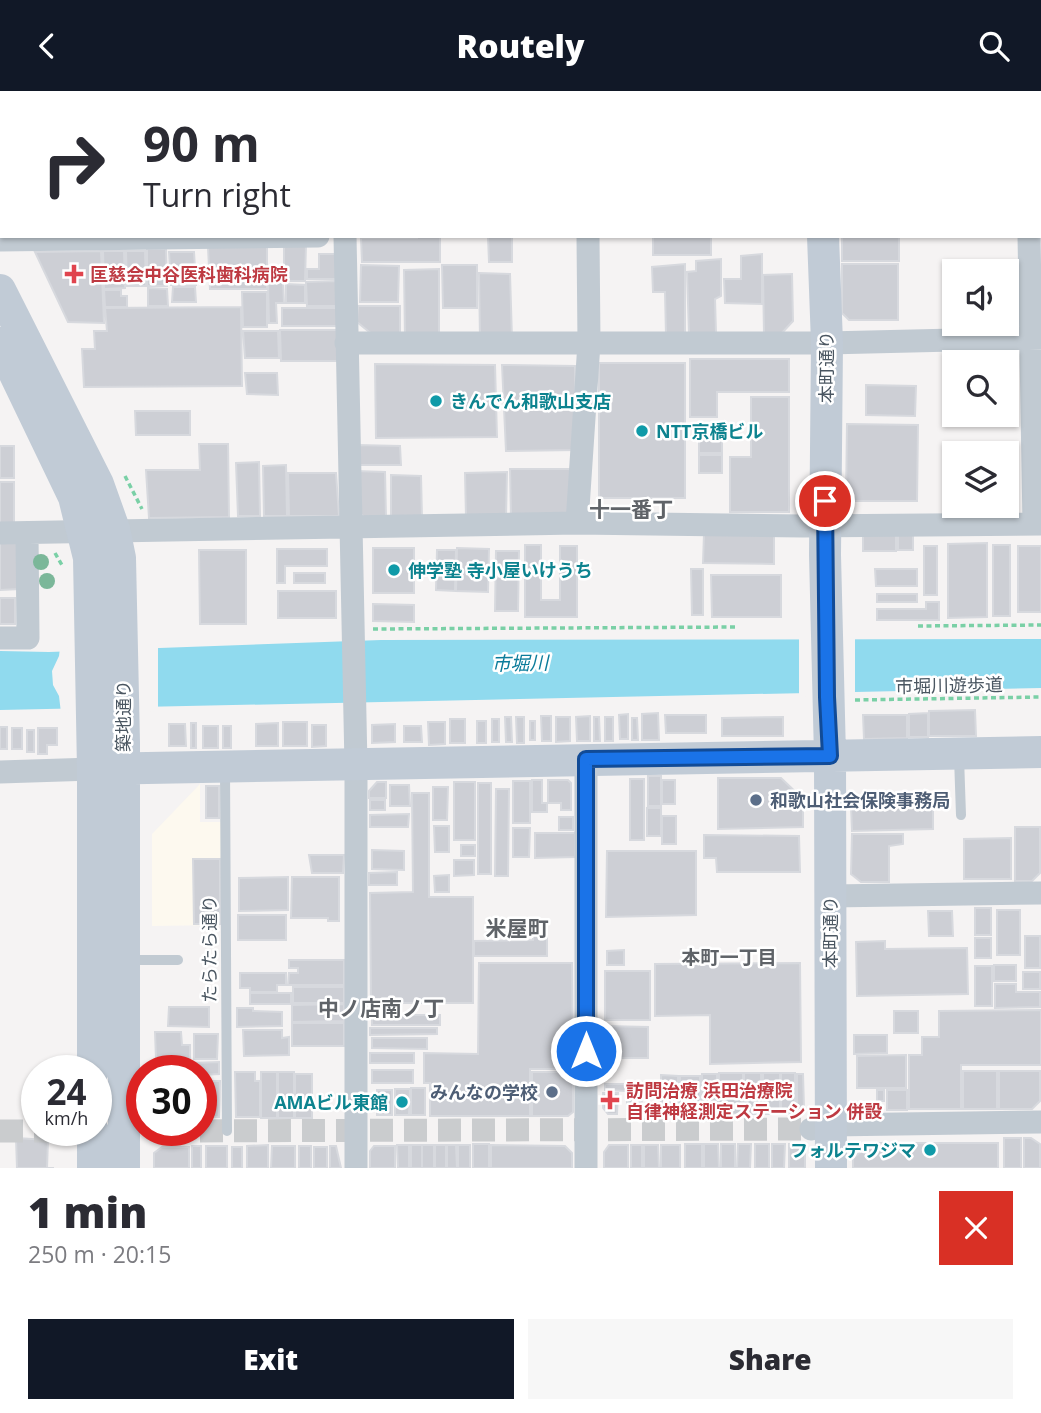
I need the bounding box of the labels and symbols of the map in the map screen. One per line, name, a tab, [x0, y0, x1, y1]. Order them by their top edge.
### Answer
place label: 匡慈会中谷医科歯科病院	[90, 262, 288, 286]
marker: 匡慈会中谷医科歯科病院	[64, 264, 84, 284]
street label: 本町通り	[814, 331, 838, 403]
place label: きんでん和歌山支店	[450, 389, 611, 413]
marker: きんでん和歌山支店	[428, 393, 444, 409]
place label: NTT京橋ビル	[656, 419, 763, 443]
marker: NTT京橋ビル	[634, 423, 650, 439]
pin	[795, 471, 855, 531]
district label: 十一番丁	[589, 495, 673, 523]
place label: 伸学塾 寺小屋いけうち	[408, 558, 593, 582]
marker: 伸学塾 寺小屋いけうち	[386, 562, 402, 578]
water label: 市堀川	[491, 649, 551, 676]
street label: 市堀川遊歩道	[895, 672, 1003, 698]
street label: 築地通り	[111, 680, 135, 752]
place label: 和歌山社会保険事務局	[770, 788, 950, 812]
marker: 和歌山社会保険事務局	[748, 792, 764, 808]
street label: たらたら通り	[197, 895, 221, 1003]
street label: 本町通り	[818, 896, 842, 968]
district label: 米屋町	[486, 914, 549, 942]
district label: 本町一丁目	[681, 944, 777, 970]
district label: 中ノ店南ノ丁	[318, 994, 444, 1022]
position arrow	[549, 1014, 623, 1088]
speed limit sign: 30	[126, 1055, 217, 1146]
place label: 訪問治療 浜田治療院 自律神経測定ステーション 併設	[626, 1078, 882, 1123]
place label: みんなの学校	[430, 1080, 538, 1104]
marker: みんなの学校	[544, 1084, 560, 1100]
place label: AMAビル東館	[274, 1090, 388, 1114]
marker: 訪問治療 浜田治療院 自律神経測定ステーション 併設	[600, 1090, 620, 1110]
marker: AMAビル東館	[394, 1094, 410, 1110]
place label: フォルテワジマ	[790, 1138, 916, 1162]
marker: フォルテワジマ	[922, 1142, 938, 1158]

